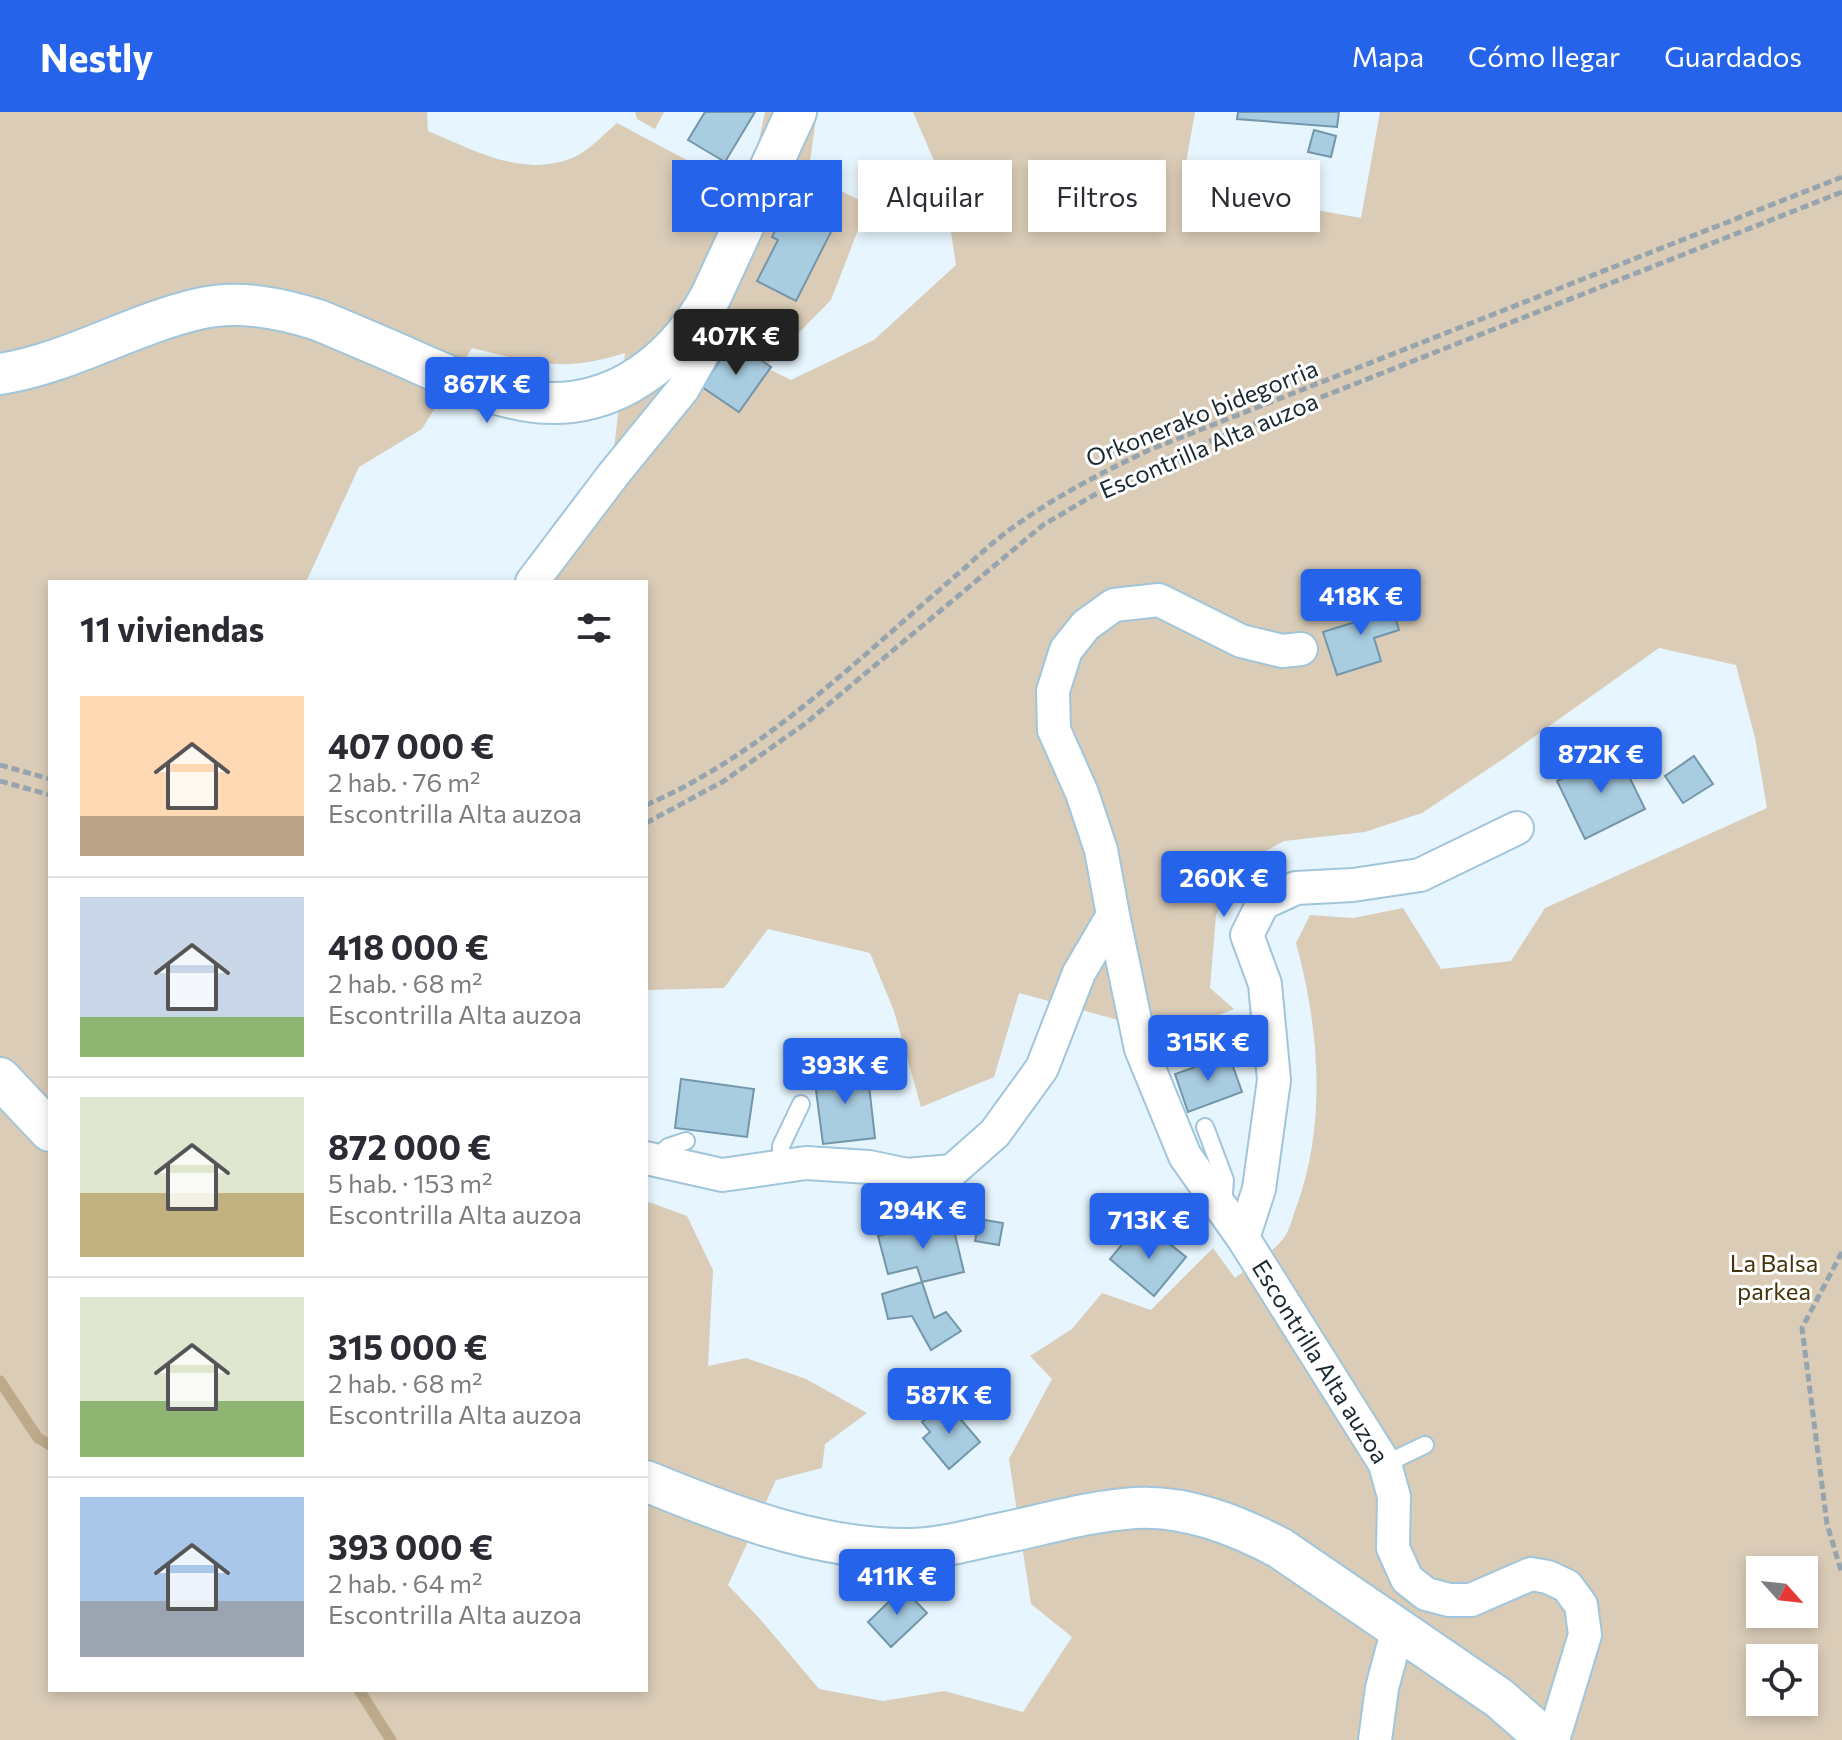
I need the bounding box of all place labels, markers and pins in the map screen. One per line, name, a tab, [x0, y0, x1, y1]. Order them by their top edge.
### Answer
pin: 407K €	[671, 309, 801, 377]
pin: 867K €	[422, 357, 552, 425]
pin: 418K €	[1296, 569, 1426, 637]
pin: 872K €	[1536, 727, 1666, 795]
pin: 260K €	[1159, 851, 1289, 919]
pin: 315K €	[1143, 1015, 1273, 1083]
pin: 393K €	[780, 1038, 910, 1106]
pin: 294K €	[858, 1183, 988, 1251]
pin: 713K €	[1084, 1193, 1214, 1261]
pin: 587K €	[884, 1368, 1014, 1436]
pin: 411K €	[832, 1549, 962, 1617]

